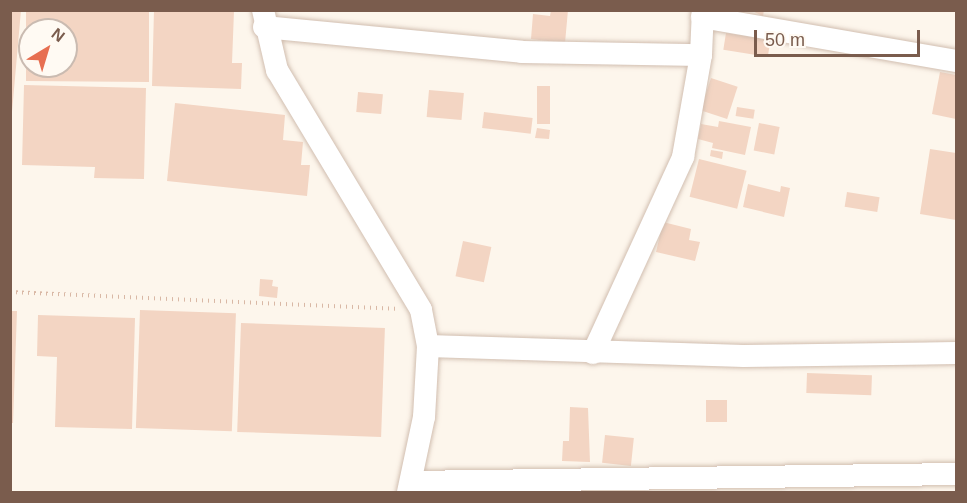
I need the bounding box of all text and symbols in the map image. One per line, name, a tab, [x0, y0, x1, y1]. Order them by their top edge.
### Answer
north arrow	[18, 18, 78, 78]
scale bar	[757, 18, 924, 56]
text: N	[48, 25, 68, 45]
text: 50 m	[765, 30, 805, 50]

